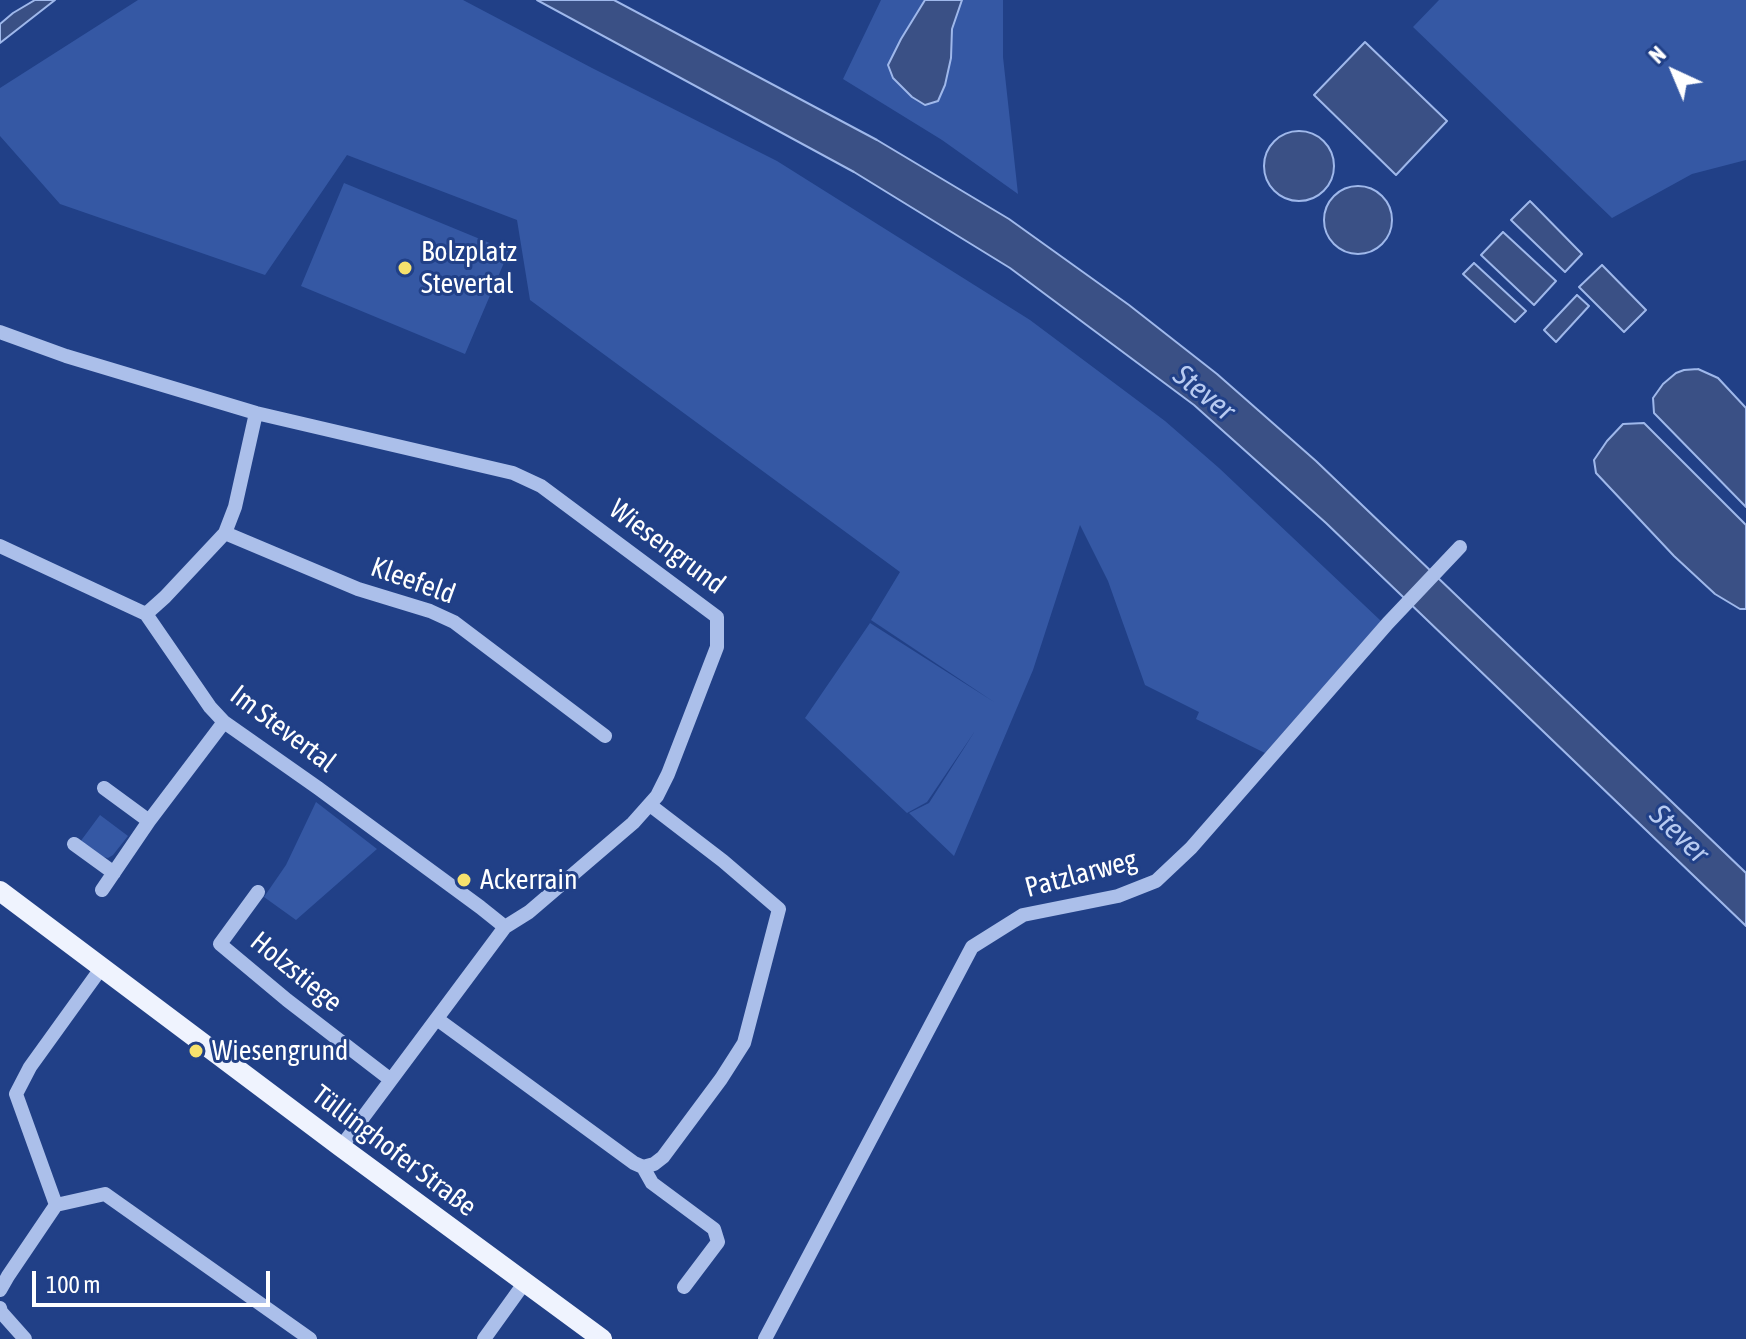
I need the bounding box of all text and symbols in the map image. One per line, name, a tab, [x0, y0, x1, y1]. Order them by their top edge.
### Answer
north arrow	[1634, 32, 1714, 112]
text: N	[1644, 41, 1671, 69]
place label: Bolzplatz Stevertal	[421, 235, 517, 301]
marker: Bolzplatz Stevertal	[396, 259, 414, 277]
water label: Stever	[1166, 357, 1242, 429]
street label: Wiesengrund	[602, 493, 732, 601]
street label: Kleefeld	[366, 550, 460, 612]
street label: Im Stevertal	[224, 678, 342, 780]
water label: Stever	[1642, 797, 1716, 871]
street label: Patzlarweg	[1021, 843, 1141, 905]
place label: Ackerrain	[480, 863, 578, 897]
marker: Ackerrain	[455, 871, 473, 889]
street label: Holzstiege	[243, 925, 349, 1019]
place label: Wiesengrund	[212, 1034, 348, 1068]
marker: Wiesengrund	[187, 1042, 205, 1060]
street label: Tüllinghofer Straße	[305, 1078, 483, 1224]
scale bar	[36, 1255, 274, 1305]
text: 100 m	[46, 1271, 100, 1298]

